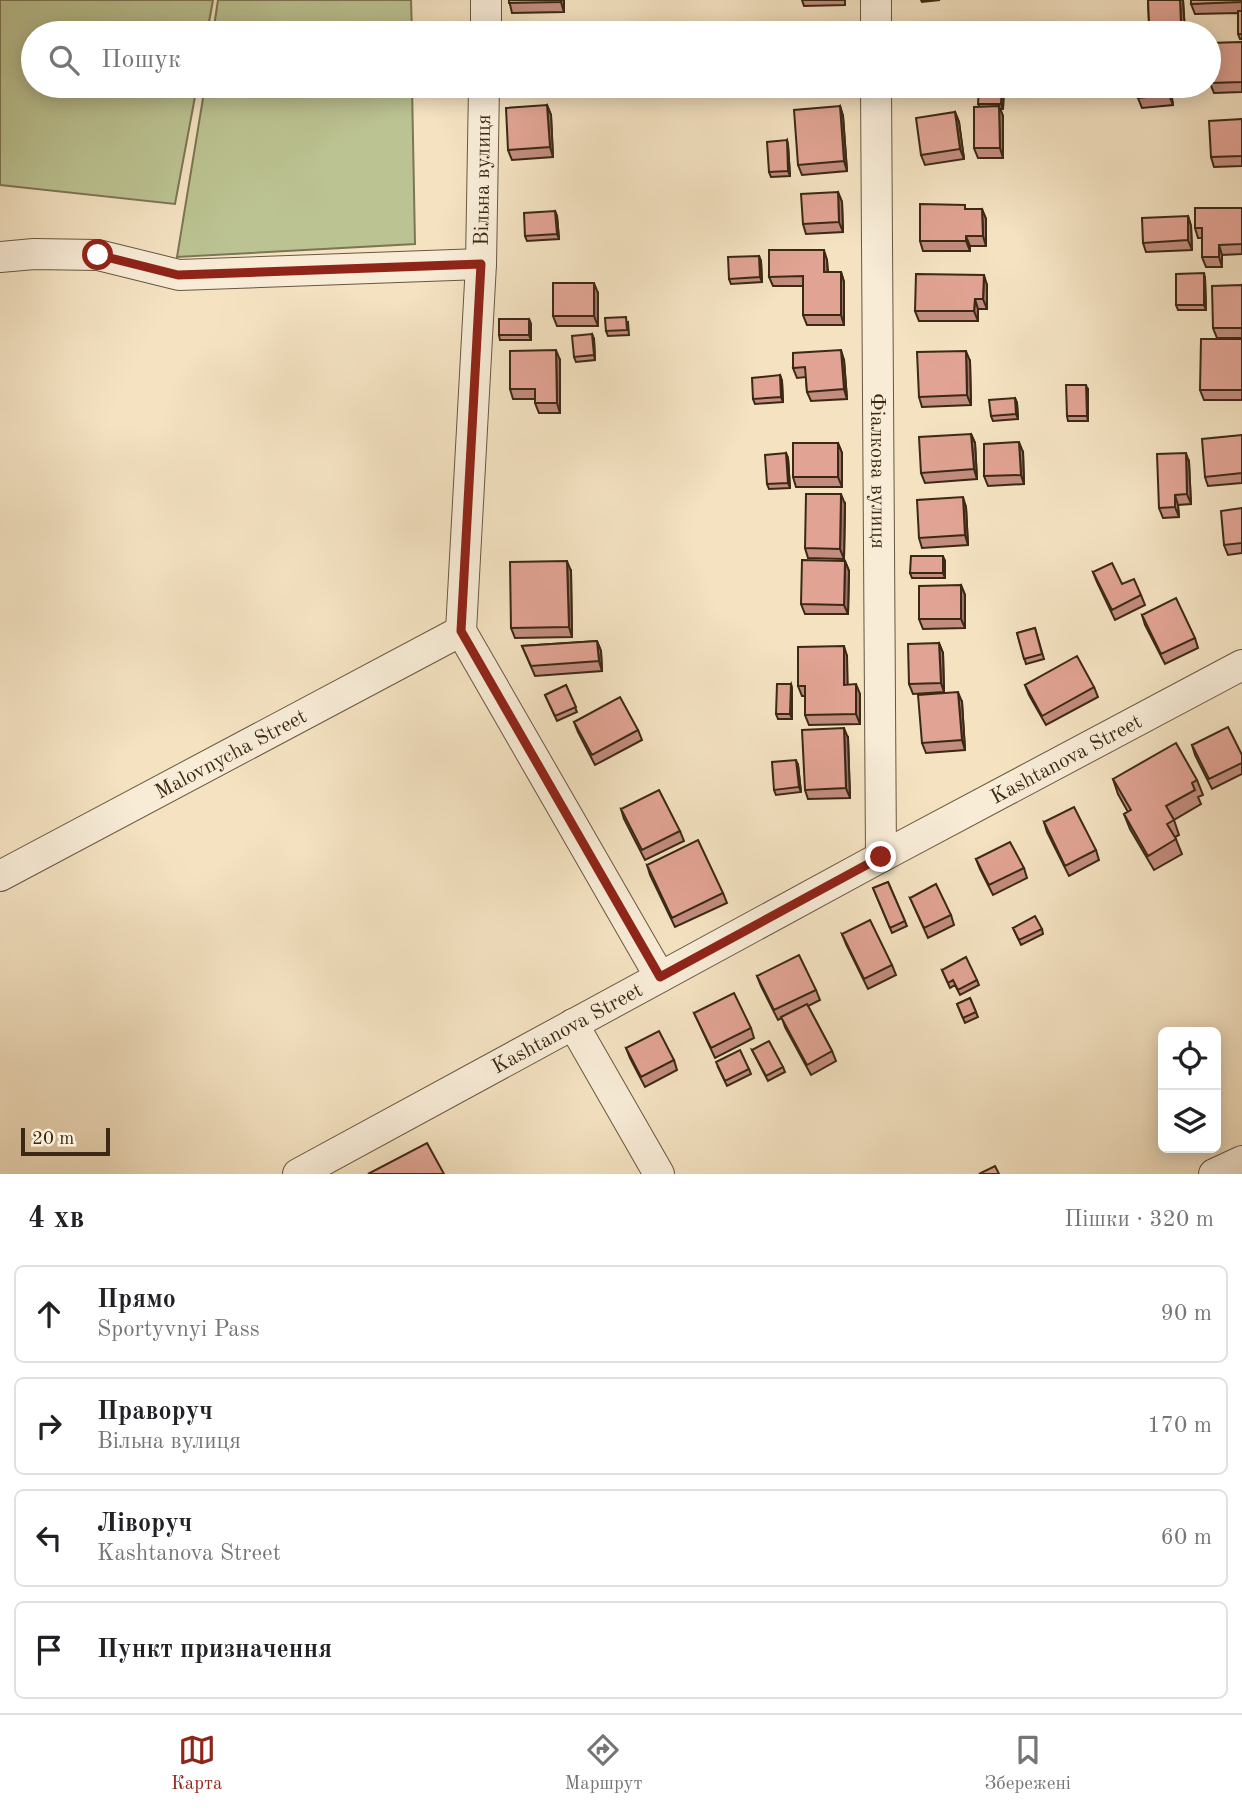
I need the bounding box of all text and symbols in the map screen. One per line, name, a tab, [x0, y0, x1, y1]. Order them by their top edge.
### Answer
search box	[21, 21, 1221, 98]
icon: search	[45, 41, 83, 79]
text: Пошук	[101, 47, 181, 73]
street label: Вільна вулиця	[472, 114, 495, 246]
route start	[82, 239, 113, 270]
street label: Фіалкова вулиця	[866, 393, 888, 549]
street label: Malovnycha Street	[152, 706, 310, 804]
street label: Kashtanova Street	[988, 711, 1146, 809]
route end	[865, 841, 896, 872]
street label: Kashtanova Street	[489, 980, 646, 1078]
map controls	[1158, 1027, 1221, 1153]
button: locate	[1158, 1027, 1221, 1090]
button: layers	[1158, 1090, 1221, 1153]
scale bar	[21, 1125, 110, 1157]
text: 20 m	[32, 1130, 74, 1149]
text: 4 хв	[28, 1204, 84, 1234]
text: Пішки · 320 m	[1064, 1208, 1214, 1231]
text: Прямо	[97, 1287, 176, 1313]
icon: ahead	[30, 1295, 68, 1333]
text: 90 m	[1161, 1302, 1212, 1325]
text: Sportyvnyi Pass	[97, 1318, 260, 1341]
text: Праворуч	[97, 1399, 213, 1425]
icon: right	[30, 1407, 68, 1445]
text: 170 m	[1147, 1414, 1212, 1437]
text: Вільна вулиця	[97, 1430, 241, 1453]
text: Ліворуч	[97, 1511, 192, 1537]
icon: left	[30, 1519, 68, 1557]
text: 60 m	[1161, 1526, 1212, 1549]
text: Kashtanova Street	[97, 1542, 281, 1565]
icon: arrive	[30, 1631, 68, 1669]
text: Пункт призначення	[97, 1637, 332, 1663]
tab: Карта	[171, 1731, 222, 1796]
tab: Маршрут	[564, 1731, 642, 1796]
tab: Збережені	[984, 1731, 1071, 1796]

